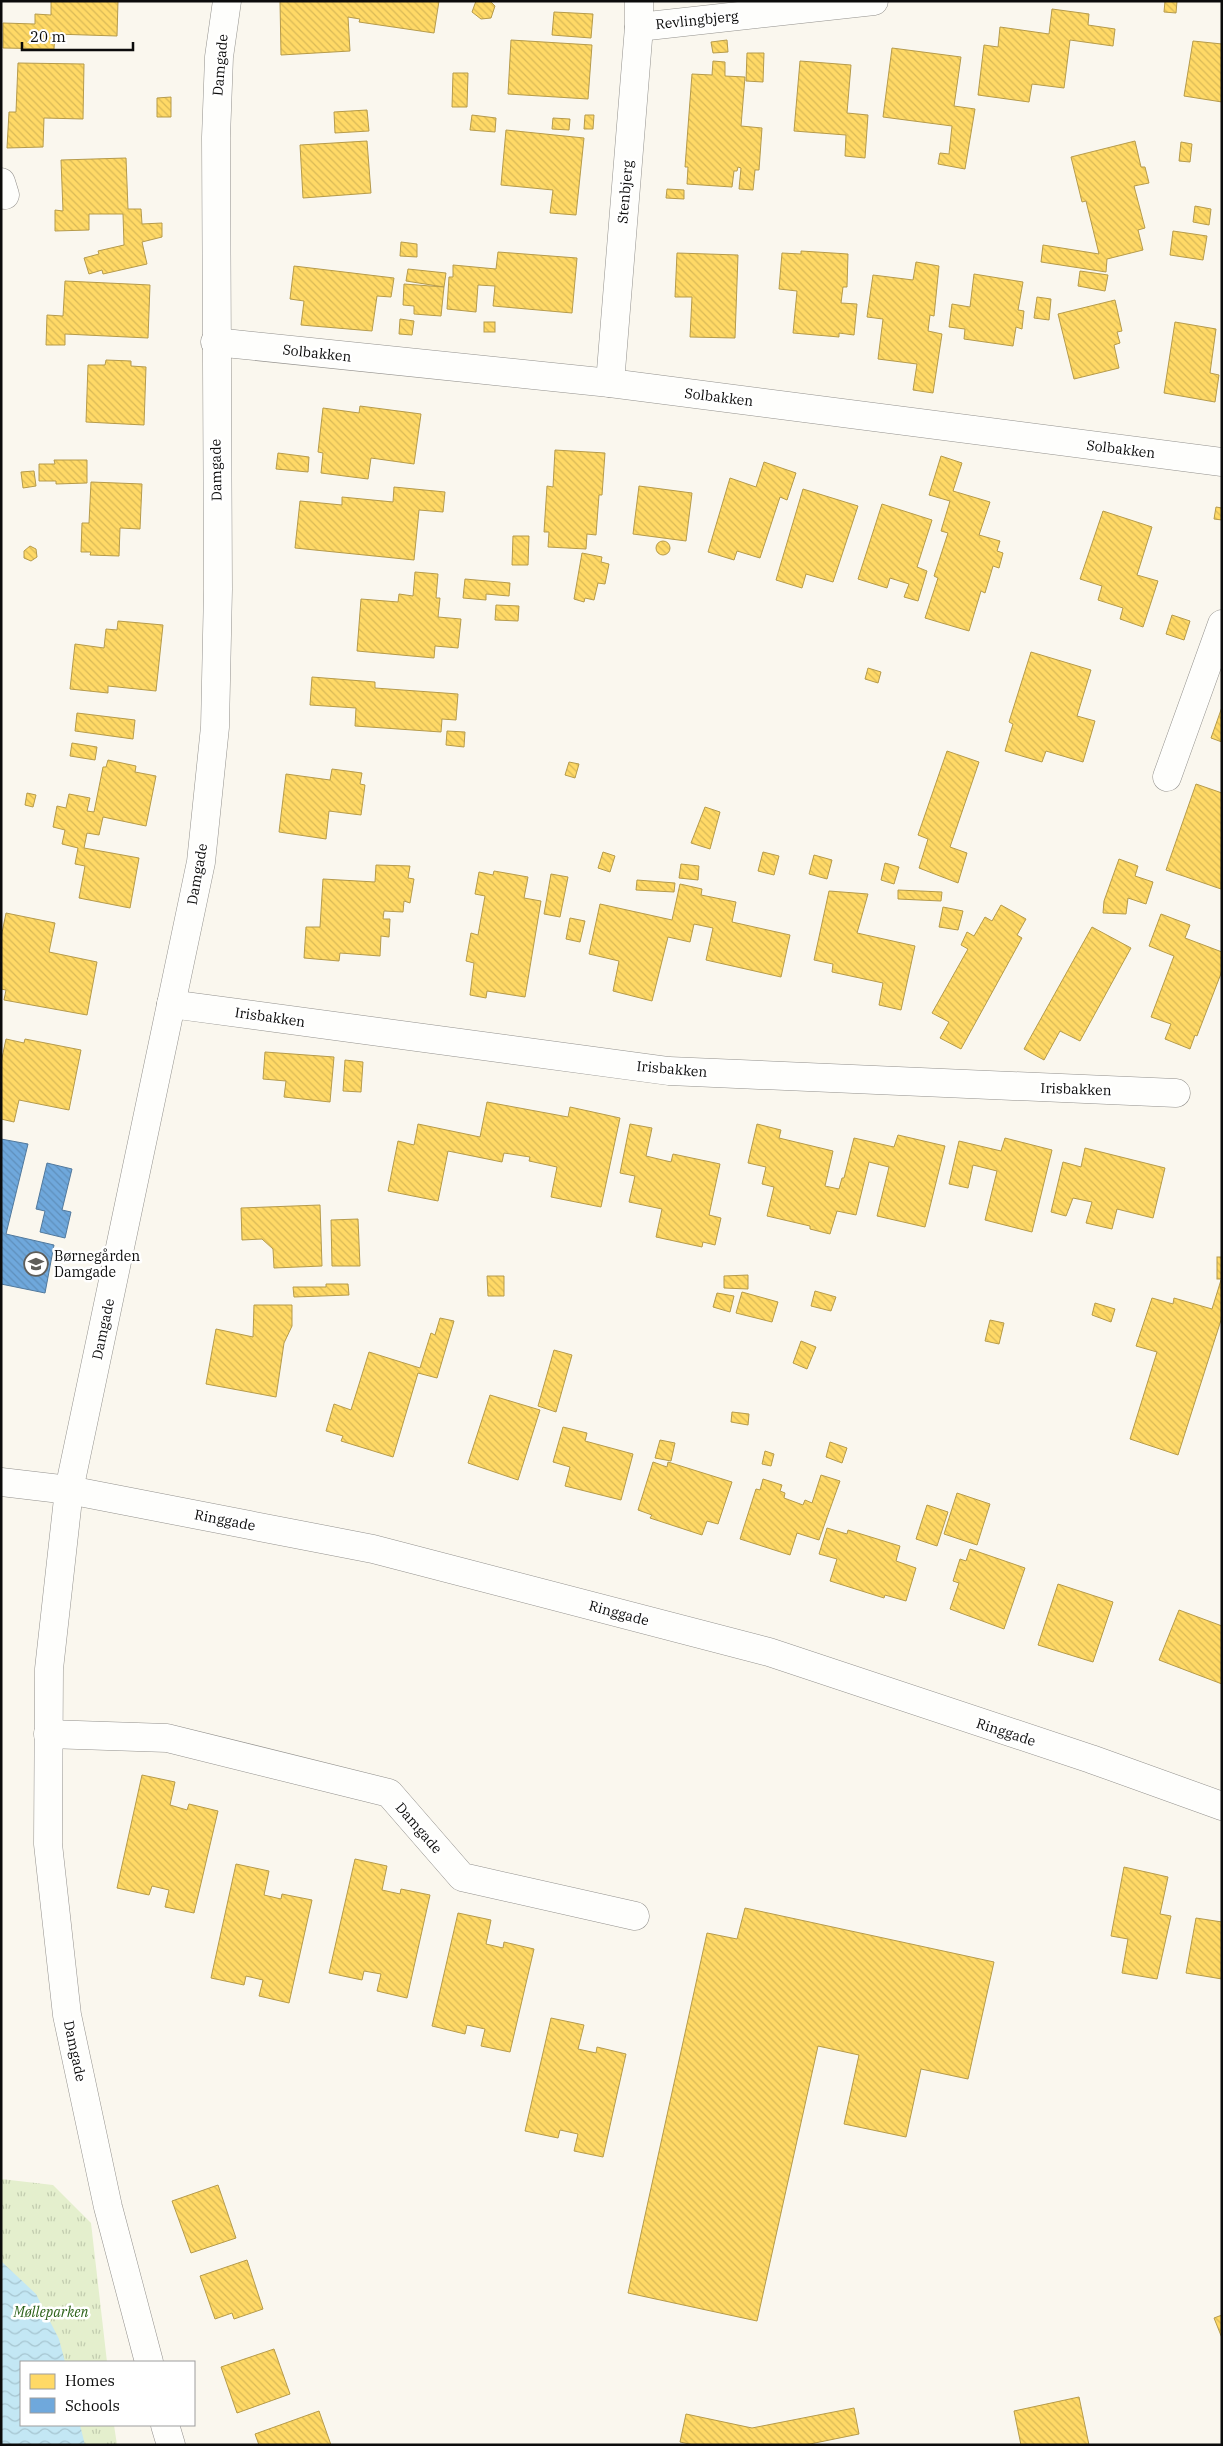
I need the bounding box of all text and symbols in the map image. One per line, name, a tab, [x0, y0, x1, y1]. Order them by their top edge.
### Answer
street label: Revlingbjerg	[655, 7, 740, 33]
scale bar	[22, 20, 134, 52]
text: 20 m	[30, 27, 66, 46]
street label: Damgade	[208, 33, 232, 97]
street label: Stenbjerg	[613, 159, 637, 224]
street label: Solbakken	[282, 340, 352, 366]
street label: Solbakken	[684, 384, 754, 410]
street label: Solbakken	[1086, 436, 1156, 462]
street label: Damgade	[206, 439, 226, 501]
street label: Damgade	[183, 842, 211, 906]
street label: Irisbakken	[234, 1003, 306, 1031]
street label: Irisbakken	[636, 1057, 708, 1081]
street label: Irisbakken	[1040, 1079, 1112, 1099]
place label: Børnegården Damgade	[54, 1247, 140, 1281]
school or university icon: Børnegården Damgade	[23, 1251, 49, 1277]
street label: Damgade	[88, 1297, 118, 1361]
street label: Ringgade	[193, 1505, 257, 1535]
street label: Ringgade	[587, 1596, 651, 1630]
street label: Ringgade	[974, 1714, 1038, 1750]
street label: Damgade	[392, 1799, 446, 1857]
street label: Damgade	[60, 2019, 90, 2083]
park label: Mølleparken	[12, 2303, 89, 2321]
legend	[20, 2361, 195, 2426]
text: Homes	[65, 2371, 115, 2390]
text: Schools	[65, 2396, 120, 2415]

